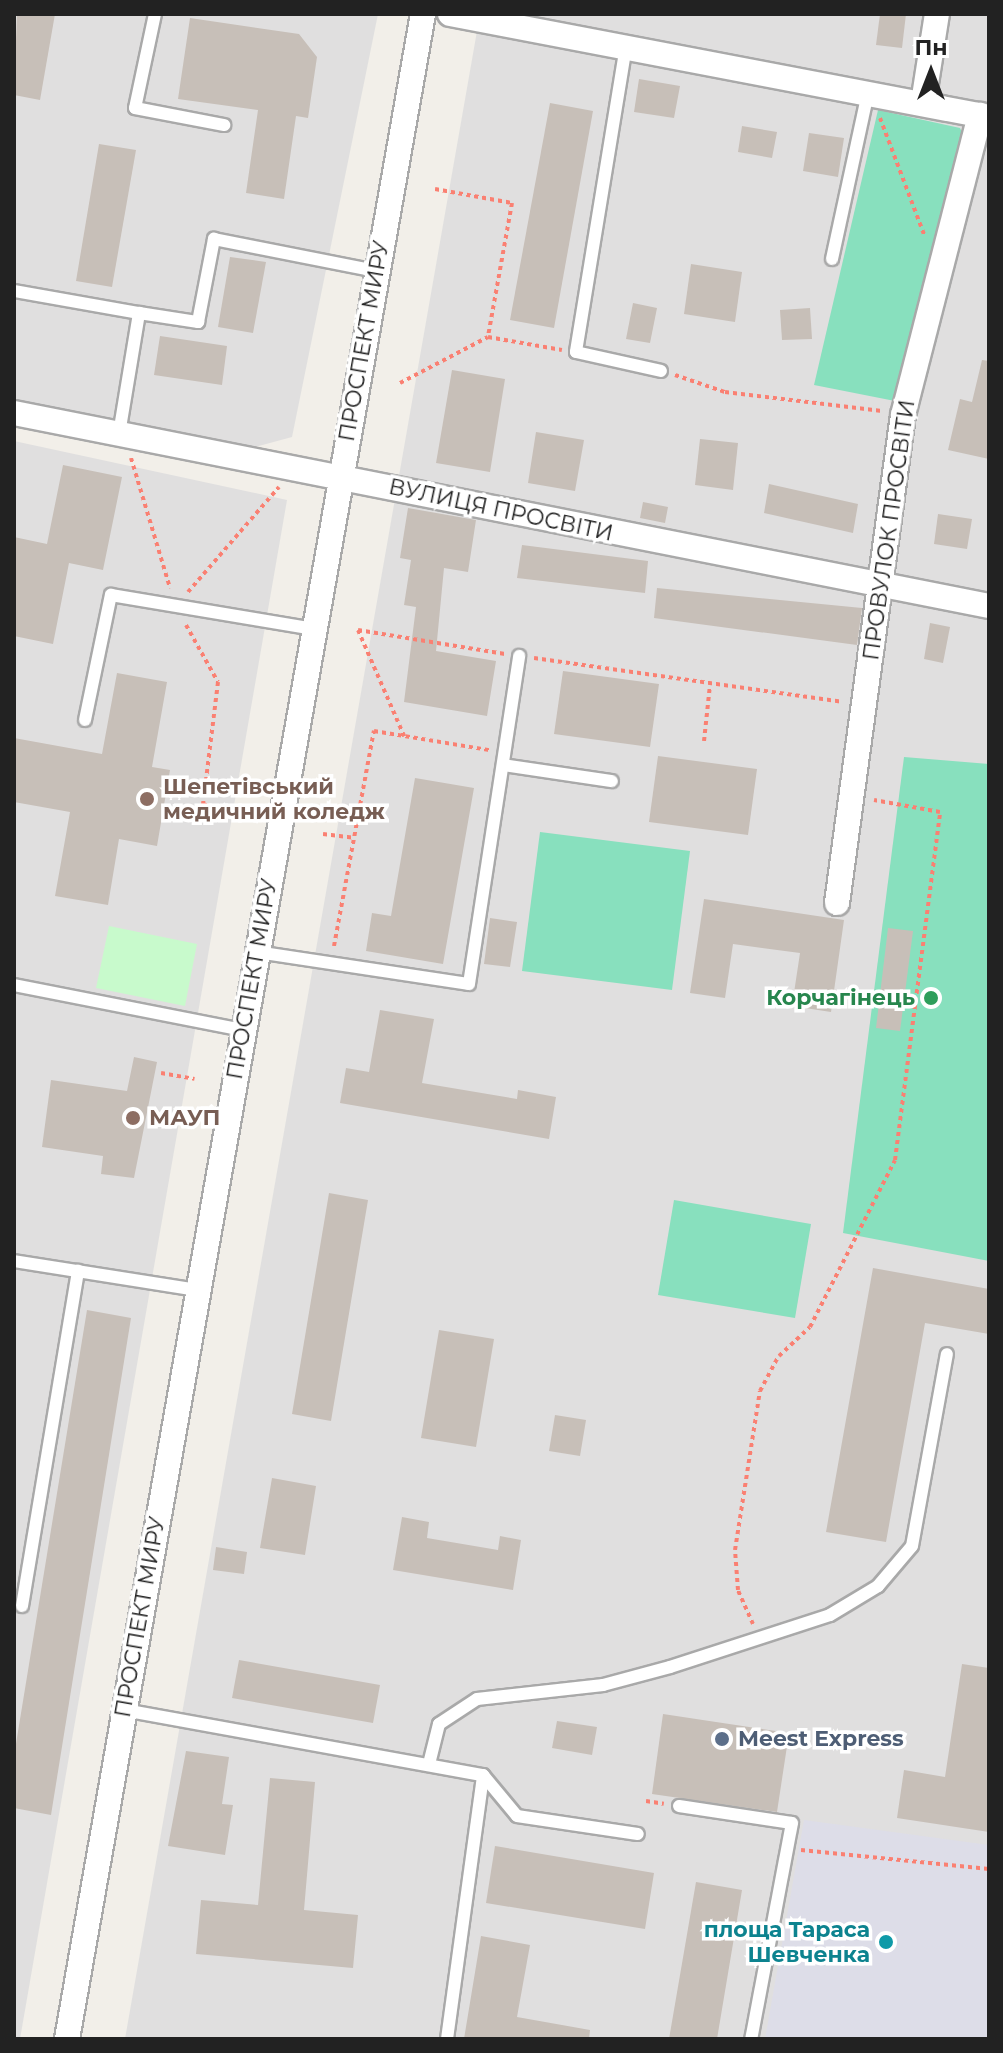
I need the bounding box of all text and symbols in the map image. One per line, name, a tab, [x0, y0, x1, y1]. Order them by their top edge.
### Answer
north arrow	[891, 32, 971, 112]
text: Пн	[914, 34, 948, 61]
street label: ПРОСПЕКТ МИРУ	[333, 238, 395, 444]
street label: ПРОВУЛОК ПРОСВІТИ	[858, 398, 920, 662]
street label: ВУЛИЦЯ ПРОСВІТИ	[386, 473, 616, 547]
place label: Шепетівський медичний коледж	[163, 773, 385, 824]
marker: Шепетівський медичний коледж	[138, 790, 156, 808]
street label: ПРОСПЕКТ МИРУ	[221, 876, 283, 1082]
place label: Корчагінець	[766, 985, 915, 1011]
marker: Корчагінець	[922, 989, 940, 1007]
place label: МАУП	[149, 1105, 220, 1131]
marker: МАУП	[124, 1109, 142, 1127]
street label: ПРОСПЕКТ МИРУ	[109, 1514, 171, 1720]
place label: Meest Express	[738, 1726, 904, 1752]
marker: Meest Express	[713, 1730, 731, 1748]
place label: площа Тараса Шевченка	[704, 1916, 870, 1968]
marker: площа Тараса Шевченка	[877, 1933, 895, 1951]

